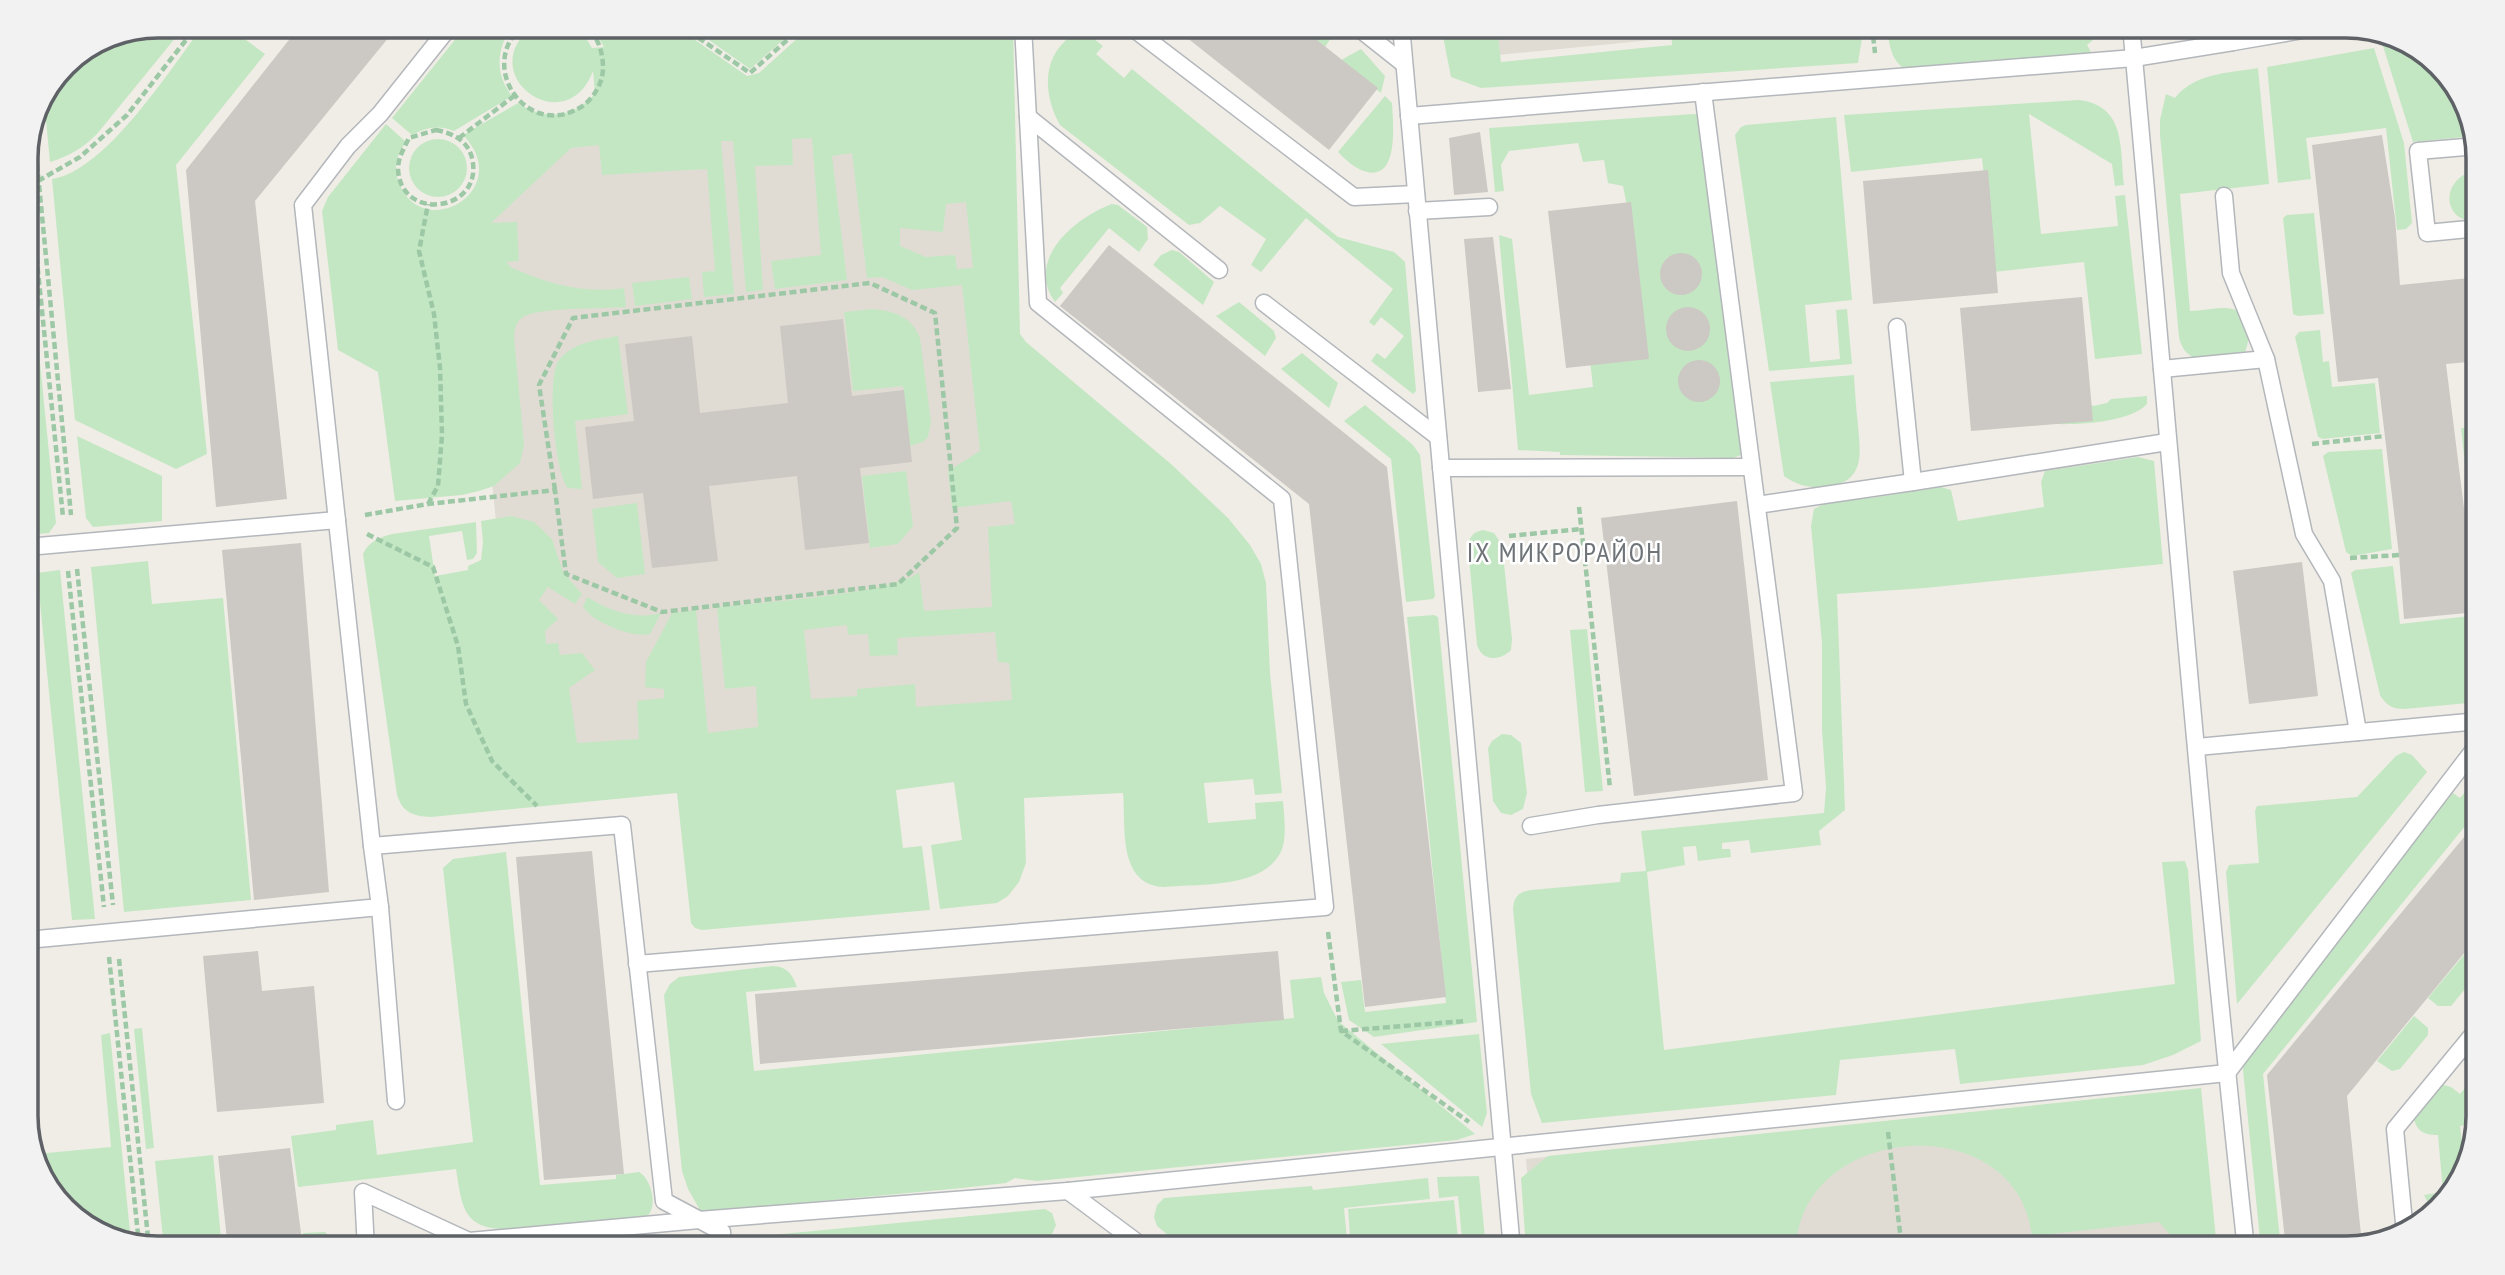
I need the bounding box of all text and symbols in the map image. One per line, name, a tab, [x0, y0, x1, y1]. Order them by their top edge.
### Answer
district label: IX МИКРОРАЙОН	[1467, 533, 1663, 570]

